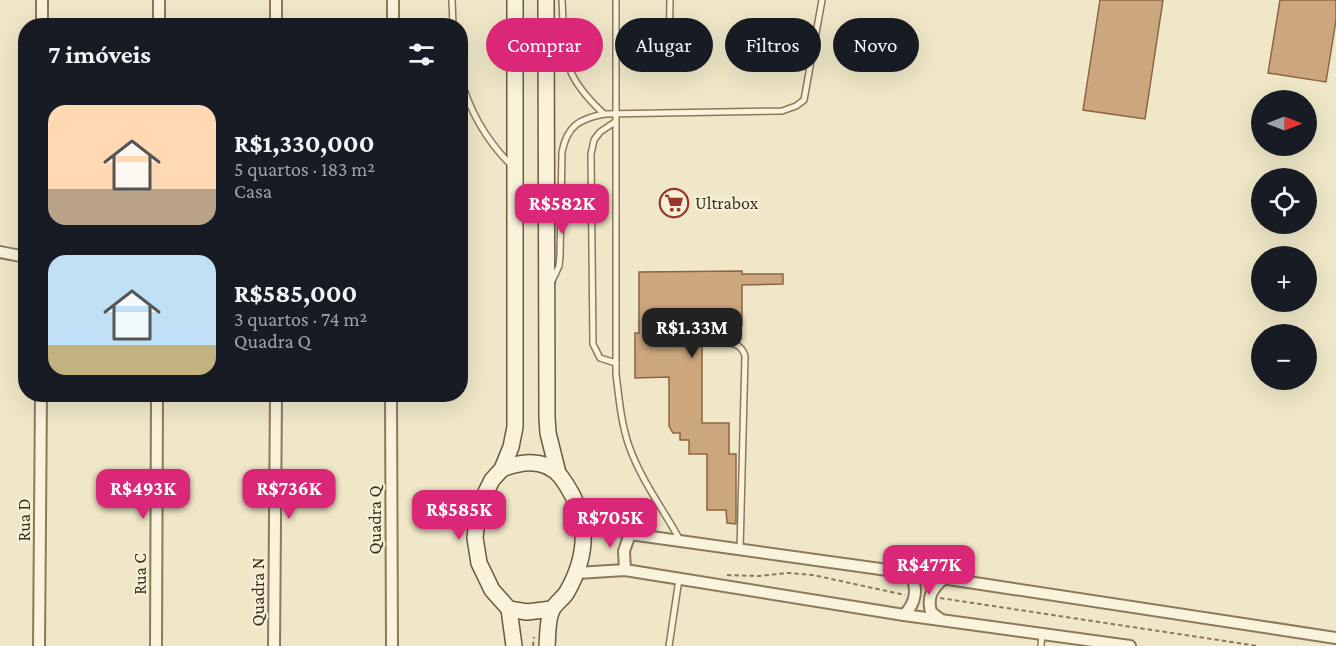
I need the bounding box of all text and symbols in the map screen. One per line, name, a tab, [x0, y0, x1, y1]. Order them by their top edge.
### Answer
chip: Comprar	[486, 18, 603, 72]
chip: Alugar	[615, 18, 713, 72]
chip: Filtros	[725, 18, 821, 72]
chip: Novo	[833, 18, 919, 72]
icon: filters	[405, 38, 438, 71]
text: 7 imóveis	[48, 40, 151, 69]
north arrow	[1251, 90, 1317, 156]
map controls	[1251, 90, 1317, 390]
icon: home	[96, 129, 168, 201]
text: R$1,330,000	[234, 129, 374, 158]
text: 5 quartos · 183 m²	[234, 158, 375, 180]
button: locate	[1251, 168, 1317, 234]
text: Casa	[234, 180, 272, 202]
pin: R$582K	[513, 184, 611, 235]
supermarket icon: Ultrabox	[658, 187, 690, 219]
text: R$582K	[529, 192, 595, 214]
place label: Ultrabox	[695, 193, 759, 213]
button: +	[1251, 246, 1317, 312]
icon: home	[96, 279, 168, 351]
text: R$585,000	[234, 279, 357, 308]
text: 3 quartos · 74 m²	[234, 308, 367, 330]
pin: R$1.33M	[637, 308, 747, 359]
text: R$1.33M	[656, 316, 728, 338]
button: −	[1251, 324, 1317, 390]
text: Quadra Q	[234, 330, 311, 352]
pin: R$493K	[94, 469, 192, 520]
pin: R$736K	[240, 469, 338, 520]
text: R$493K	[110, 477, 176, 499]
text: R$736K	[257, 477, 321, 499]
street label: Quadra Q	[365, 484, 385, 555]
pin: R$585K	[410, 490, 508, 541]
text: R$585K	[426, 498, 492, 520]
pin: R$705K	[561, 498, 659, 549]
street label: Rua D	[14, 499, 34, 542]
text: R$705K	[577, 506, 643, 528]
pin: R$477K	[880, 545, 978, 596]
street label: Rua C	[130, 553, 150, 595]
text: R$477K	[897, 553, 961, 575]
street label: Quadra N	[248, 557, 268, 627]

